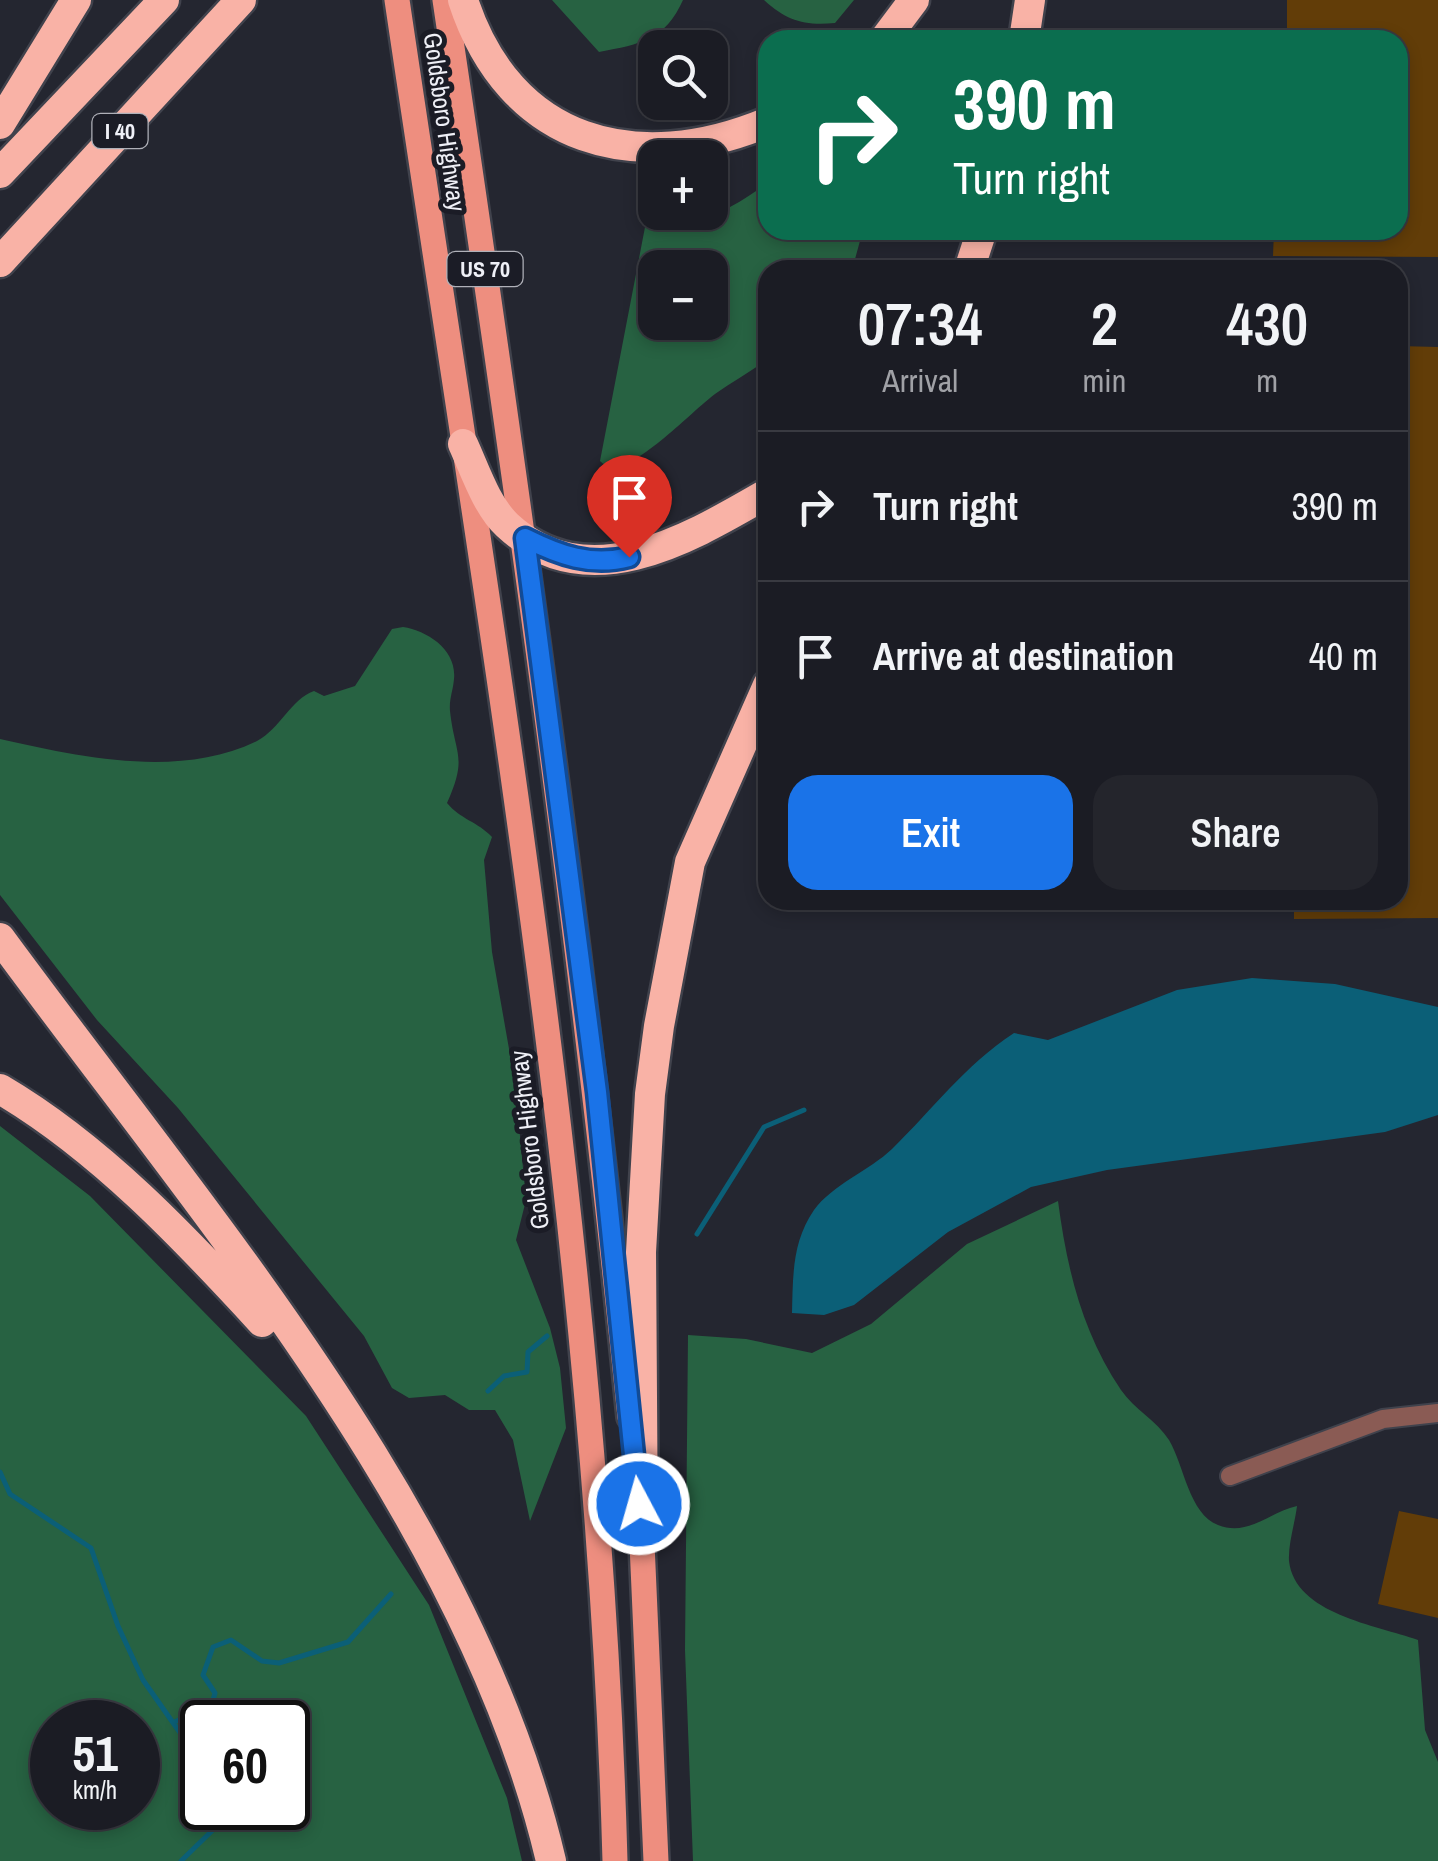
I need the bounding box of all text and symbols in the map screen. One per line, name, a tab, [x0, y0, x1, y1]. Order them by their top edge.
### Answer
street label: Goldsboro Highway	[416, 30, 474, 214]
map controls	[638, 30, 728, 340]
button: search	[638, 30, 728, 120]
text: 390 m	[953, 57, 1116, 151]
icon: right	[788, 70, 918, 200]
road number: I 40	[92, 114, 148, 148]
button: +	[638, 140, 728, 230]
text: Turn right	[953, 147, 1110, 208]
button: −	[638, 250, 728, 340]
road number: US 70	[448, 252, 522, 286]
text: 07:34	[858, 283, 983, 364]
text: 2	[1091, 283, 1118, 364]
text: 430	[1226, 283, 1308, 364]
text: Arrival	[882, 359, 958, 402]
text: min	[1083, 359, 1126, 402]
text: m	[1256, 359, 1278, 402]
pin	[587, 455, 672, 558]
icon: arrive	[602, 470, 657, 525]
icon: right	[788, 479, 843, 534]
text: Turn right	[873, 481, 1018, 532]
text: 390 m	[1291, 481, 1378, 532]
icon: arrive	[788, 629, 843, 684]
text: Arrive at destination	[873, 631, 1174, 682]
text: 40 m	[1309, 631, 1378, 682]
button: Exit	[788, 775, 1073, 890]
button: Share	[1093, 775, 1378, 890]
street label: Goldsboro Highway	[501, 1048, 557, 1231]
position arrow	[587, 1452, 691, 1556]
speed limit sign: 60	[180, 1700, 310, 1830]
text: 51	[72, 1719, 118, 1787]
text: km/h	[73, 1773, 117, 1807]

